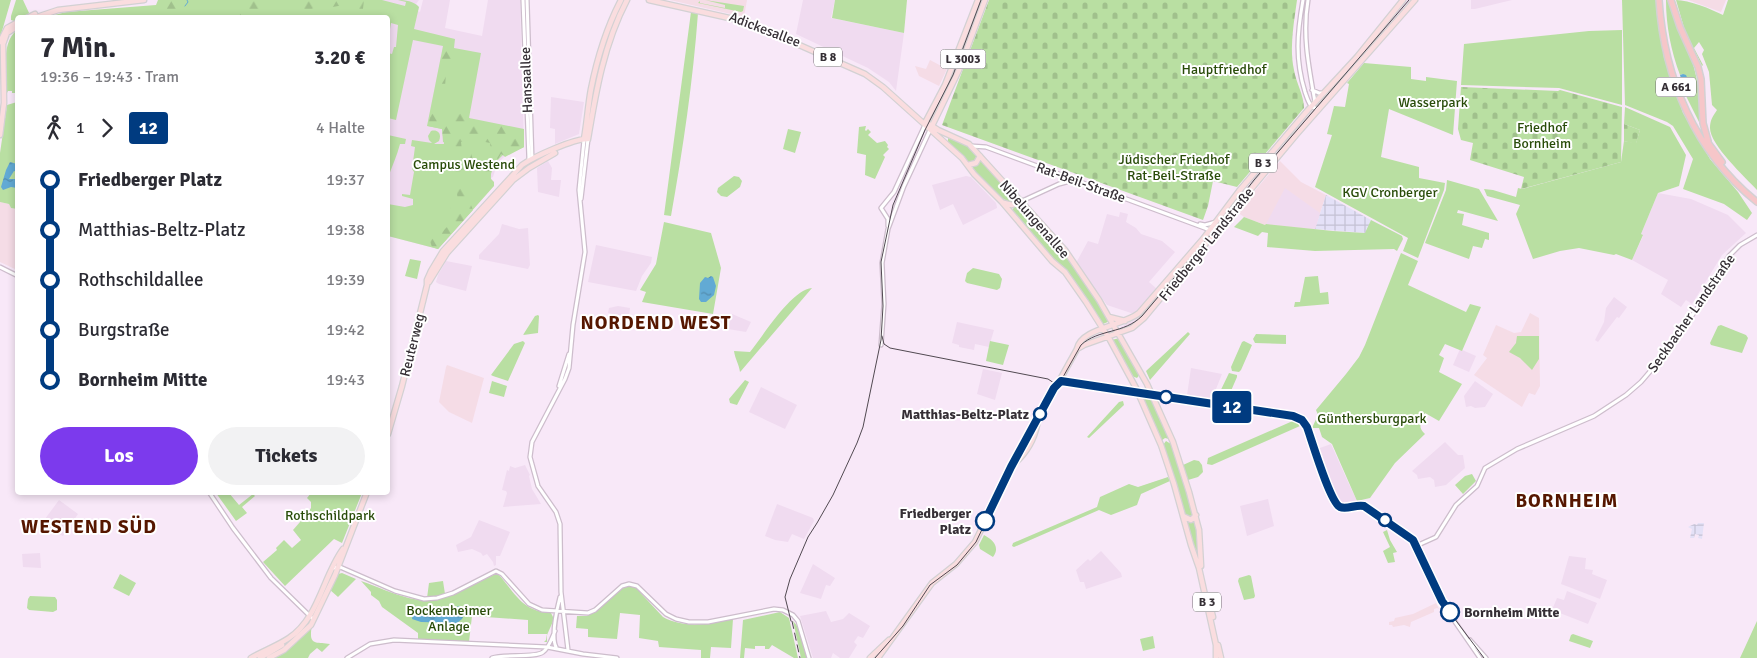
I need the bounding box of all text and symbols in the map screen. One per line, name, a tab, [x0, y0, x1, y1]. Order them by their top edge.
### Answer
street label: Adickesallee	[727, 8, 803, 51]
text: 7 Min.	[40, 31, 116, 65]
text: 3.20 €	[314, 46, 365, 70]
street label: Hansaallee	[517, 46, 536, 113]
road number: B 8	[814, 48, 842, 66]
road number: L 3003	[940, 50, 986, 68]
park label: Hauptfriedhof	[1182, 61, 1268, 78]
text: 19:36 – 19:43 · Tram	[40, 67, 179, 87]
road number: A 661	[1656, 77, 1696, 96]
park label: Wasserpark	[1398, 94, 1468, 111]
icon: walk	[40, 114, 68, 142]
icon: forward	[93, 114, 121, 142]
text: 12	[139, 117, 158, 139]
text: 1	[76, 118, 85, 138]
text: 4 Halte	[316, 118, 365, 138]
park label: Friedhof Bornheim	[1513, 119, 1571, 152]
park label: Jüdischer Friedhof Rat-Beil-Straße	[1119, 151, 1231, 184]
road number: B 3	[1249, 154, 1277, 172]
park label: Campus Westend	[413, 156, 515, 173]
street label: Rat-Beil-Straße	[1034, 158, 1128, 207]
text: Friedberger Platz	[78, 168, 222, 192]
text: 19:37	[326, 170, 365, 190]
street label: Nibelungenallee	[996, 177, 1073, 262]
street label: Friedberger Landstraße	[1155, 184, 1257, 304]
park label: KGV Cronberger	[1342, 184, 1439, 201]
text: Matthias-Beltz-Platz	[78, 218, 245, 242]
text: 19:38	[326, 220, 365, 240]
street label: Seckbacher Landstraße	[1644, 251, 1739, 376]
text: Rothschildallee	[78, 268, 204, 292]
text: 19:39	[326, 270, 365, 290]
district label: NORDEND WEST	[580, 311, 732, 335]
street label: Reuterweg	[396, 312, 429, 378]
text: Burgstraße	[78, 318, 170, 342]
text: 19:42	[326, 320, 365, 340]
text: Bornheim Mitte	[78, 368, 207, 392]
text: 19:43	[326, 370, 365, 390]
unlabelled marker	[1159, 390, 1173, 404]
line badge: 12	[1210, 391, 1254, 423]
text: 12	[1222, 396, 1242, 418]
place label: Matthias-Beltz-Platz	[901, 406, 1029, 423]
marker: Matthias-Beltz-Platz	[1033, 407, 1047, 421]
park label: Günthersburgpark	[1317, 410, 1427, 427]
button: Los	[40, 427, 198, 485]
button: Tickets	[208, 427, 365, 485]
district label: BORNHEIM	[1516, 489, 1618, 513]
place label: Friedberger Platz	[900, 505, 971, 538]
park label: Rothschildpark	[285, 507, 375, 524]
marker: Friedberger Platz	[975, 511, 995, 531]
unlabelled marker	[1378, 513, 1392, 527]
district label: WESTEND SÜD	[21, 515, 157, 539]
road number: B 3	[1193, 592, 1221, 612]
park label: Bockenheimer Anlage	[406, 602, 493, 635]
marker: Bornheim Mitte	[1440, 602, 1460, 622]
place label: Bornheim Mitte	[1464, 604, 1559, 621]

